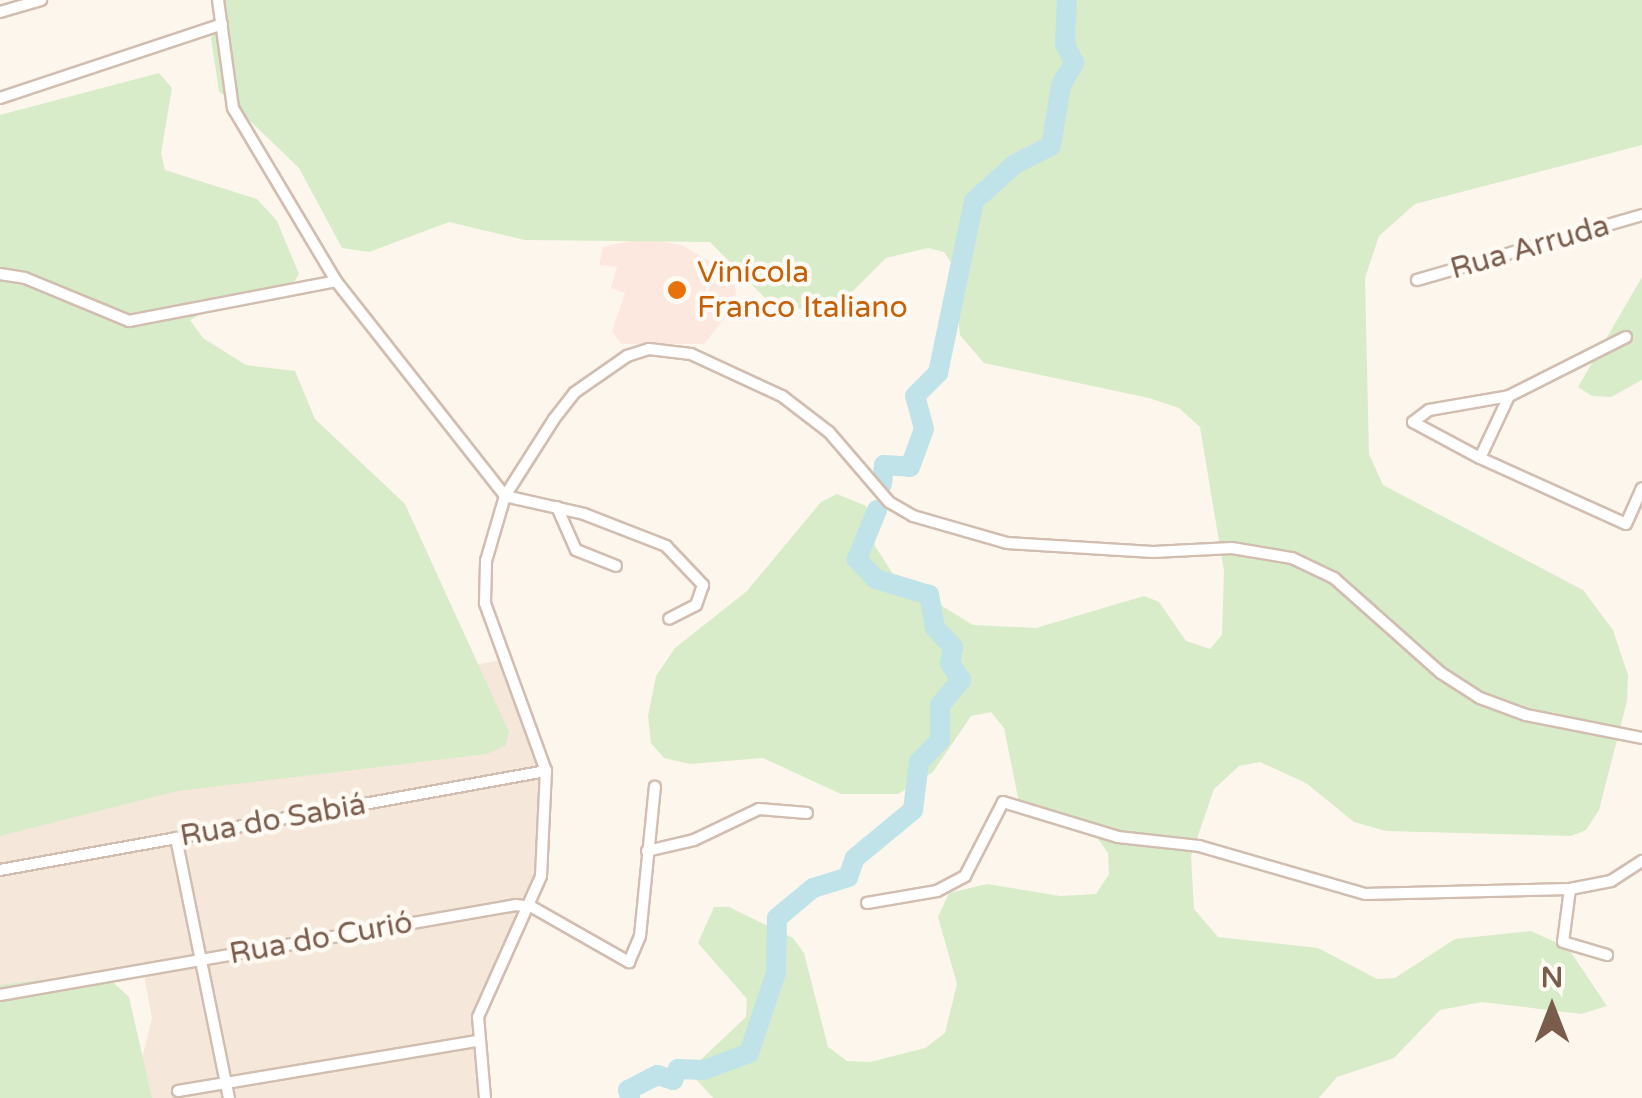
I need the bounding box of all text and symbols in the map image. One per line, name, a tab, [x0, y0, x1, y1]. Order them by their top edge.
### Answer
street label: Rua Arruda	[1446, 208, 1614, 288]
place label: Vinícola Franco Italiano	[697, 255, 908, 326]
marker: Vinícola Franco Italiano	[666, 279, 688, 301]
street label: Rua do Sabiá	[177, 787, 369, 855]
street label: Rua do Curió	[227, 905, 415, 973]
north arrow	[1502, 958, 1602, 1058]
text: N	[1541, 961, 1563, 995]

